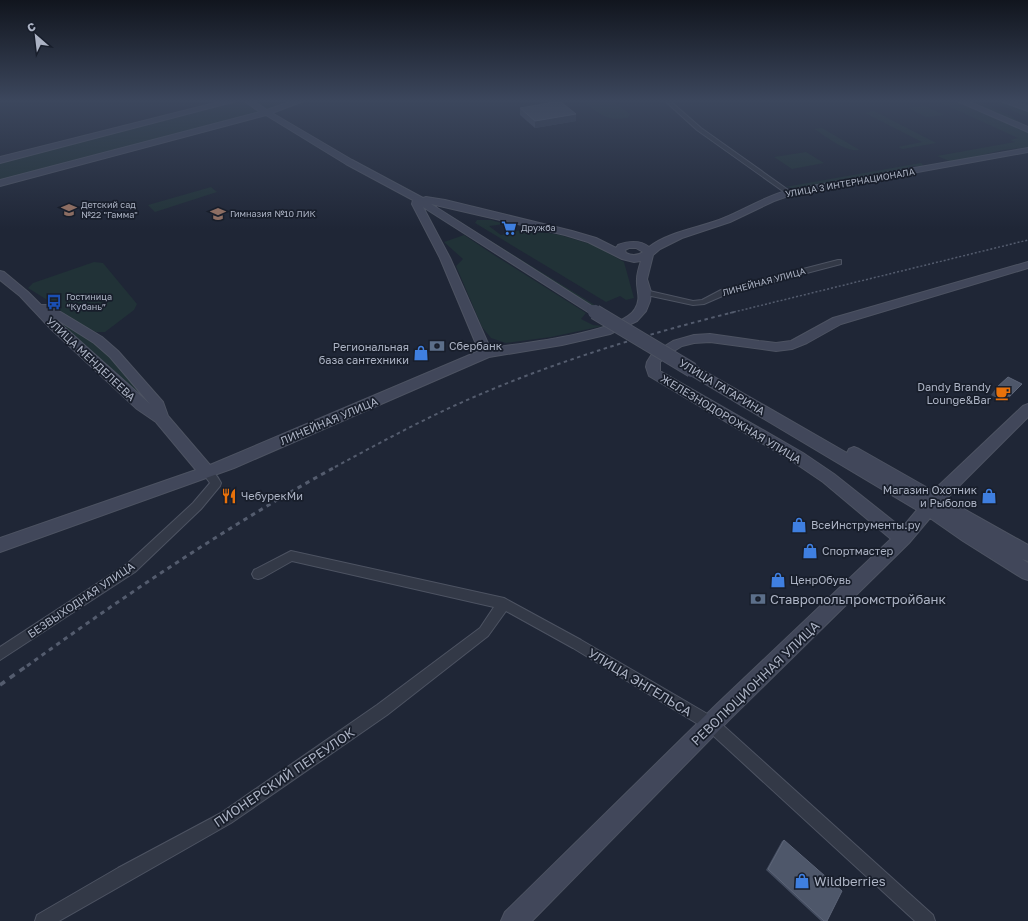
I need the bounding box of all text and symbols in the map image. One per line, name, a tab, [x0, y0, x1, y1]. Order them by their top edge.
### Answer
north arrow	[16, 16, 56, 56]
text: С	[25, 19, 38, 34]
street label: УЛИЦА 3 ИНТЕРНАЦИОНАЛА	[784, 166, 915, 199]
place label: Детский сад №22 "Гамма"	[81, 199, 138, 220]
school or university icon: Детский сад №22 "Гамма"	[60, 201, 78, 219]
school or university icon: Гимназия №10 ЛИК	[209, 205, 227, 223]
place label: Гимназия №10 ЛИК	[230, 208, 317, 219]
supermarket icon: Дружба	[500, 219, 518, 237]
place label: Дружба	[521, 222, 556, 233]
street label: ЛИНЕЙНАЯ УЛИЦА	[721, 265, 807, 298]
place label: Гостиница “Кубань”	[66, 291, 112, 312]
bus stop icon: Гостиница “Кубань”	[45, 293, 63, 311]
street label: УЛИЦА МЕНДЕЛЕЕВА	[44, 314, 139, 404]
bank icon: Сбербанк	[428, 337, 446, 355]
place label: Сбербанк	[449, 339, 503, 352]
place label: Региональная база сантехники	[319, 340, 409, 366]
shop icon: Региональная база сантехники	[412, 344, 430, 362]
street label: УЛИЦА ГАГАРИНА	[677, 356, 768, 418]
street label: ЖЕЛЕЗНОДОРОЖНАЯ УЛИЦА	[659, 371, 804, 466]
place label: Dandy Brandy Lounge&Bar	[917, 380, 992, 406]
cafe icon: Dandy Brandy Lounge&Bar	[994, 384, 1012, 402]
street label: ЛИНЕЙНАЯ УЛИЦА	[278, 394, 380, 447]
place label: Магазин Охотник и Рыболов	[883, 483, 978, 509]
restaurant icon: ЧебурекМи	[220, 487, 238, 505]
shop icon: Магазин Охотник и Рыболов	[980, 487, 998, 505]
place label: ЧебурекМи	[241, 489, 303, 502]
shop icon: ВсеИнструменты.ру	[790, 516, 808, 534]
place label: ВсеИнструменты.ру	[811, 518, 920, 531]
shop icon: Спортмастер	[801, 542, 819, 560]
place label: Спортмастер	[822, 544, 894, 557]
street label: БЕЗВЫХОДНАЯ УЛИЦА	[25, 559, 137, 640]
shop icon: ЦенрОбувь	[769, 571, 787, 589]
place label: ЦенрОбувь	[790, 573, 851, 586]
bank icon: Ставропольпромстройбанк	[749, 590, 767, 608]
place label: Ставропольпромстройбанк	[770, 591, 946, 607]
street label: РЕВОЛЮЦИОННАЯ УЛИЦА	[687, 617, 823, 749]
street label: УЛИЦА ЭНГЕЛЬСА	[585, 645, 695, 720]
street label: ПИОНЕРСКИЙ ПЕРЕУЛОК	[210, 724, 358, 830]
shop icon: Wildberries	[793, 872, 811, 890]
place label: Wildberries	[814, 873, 886, 889]

